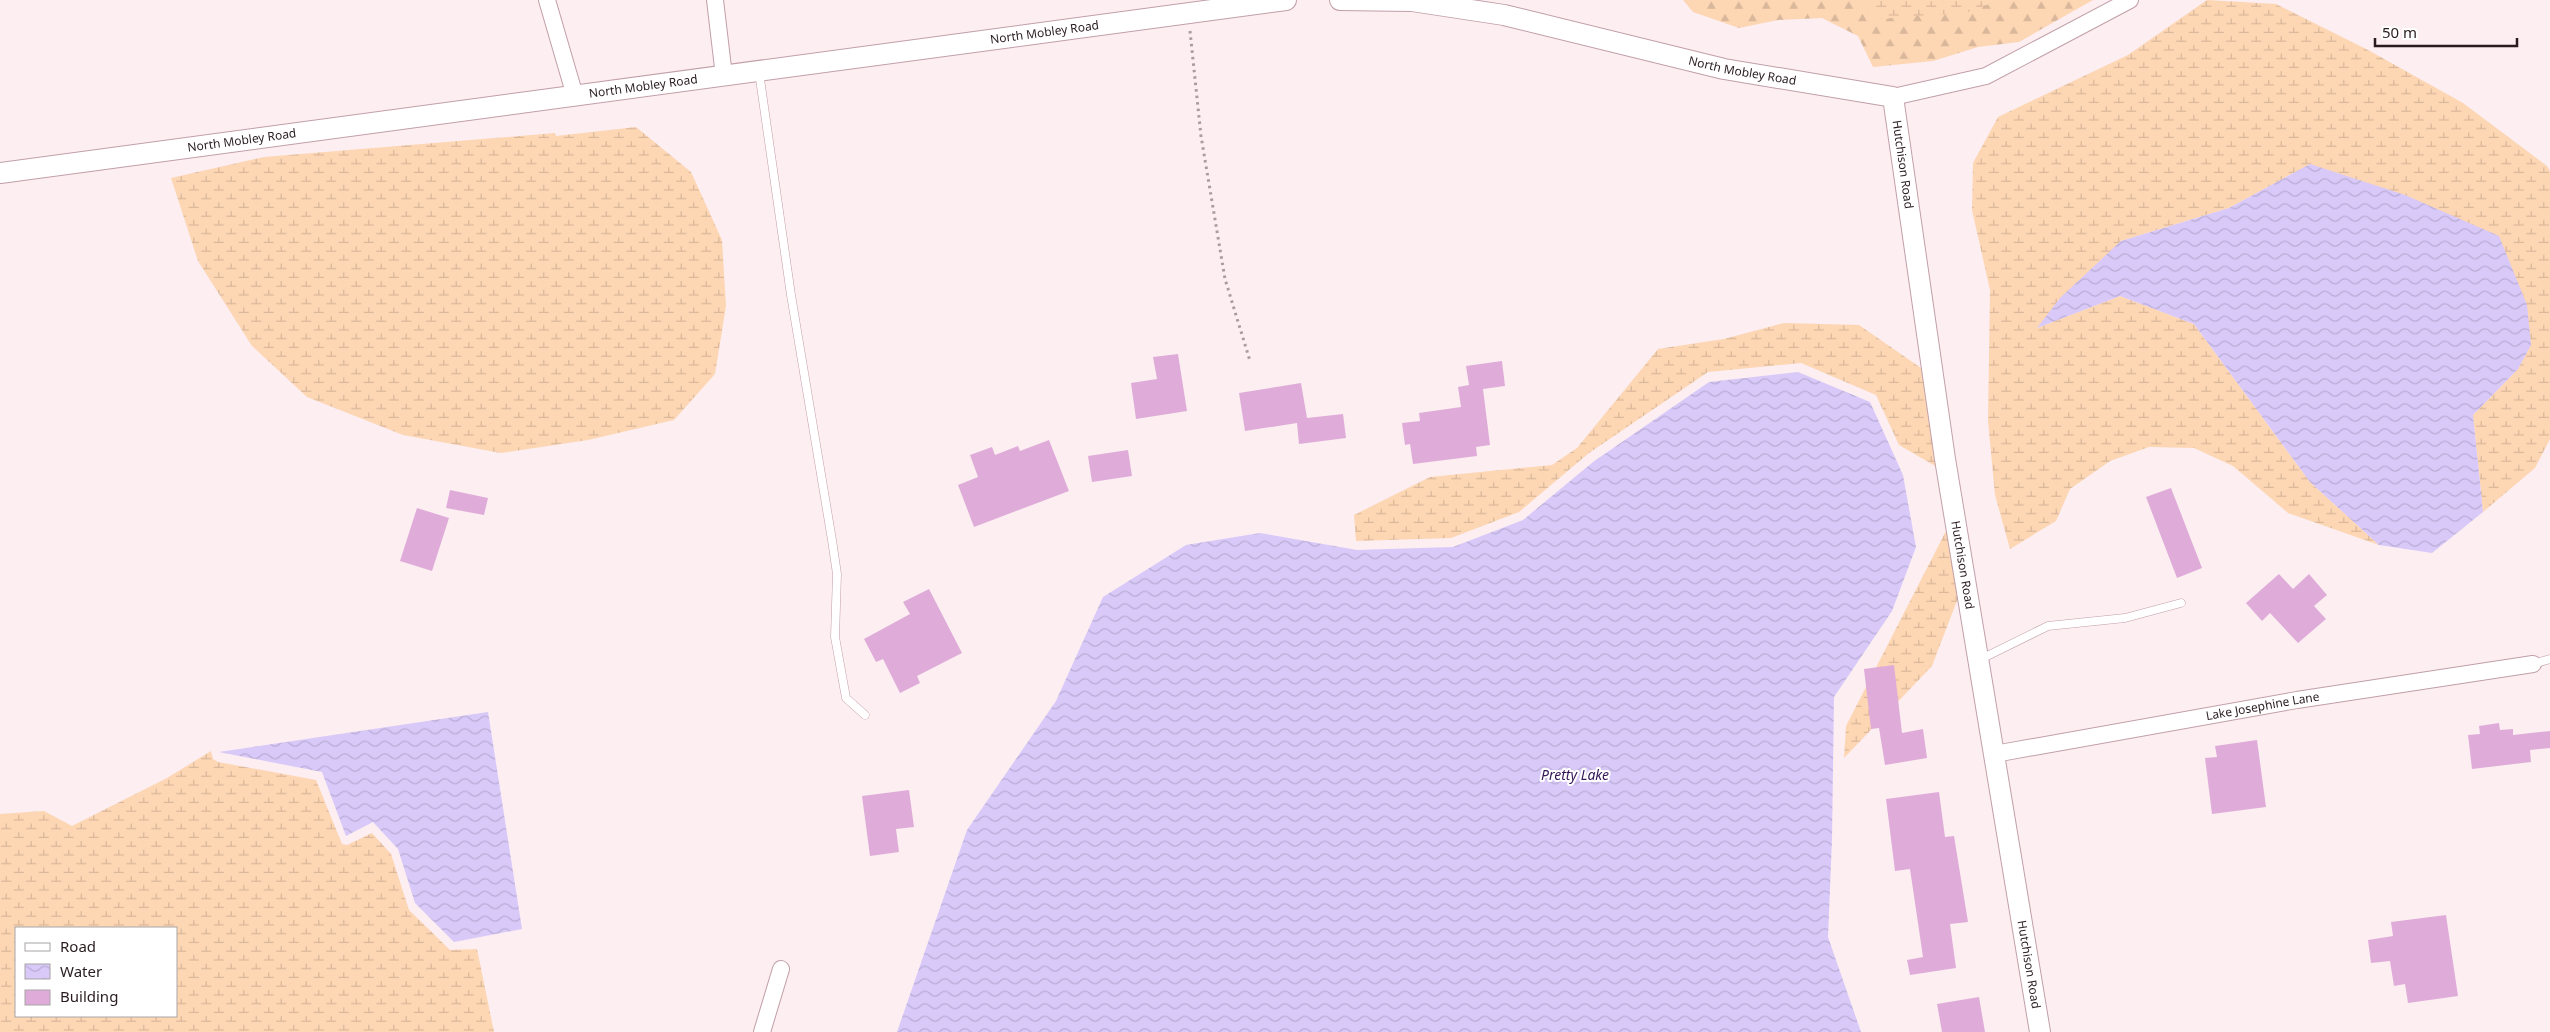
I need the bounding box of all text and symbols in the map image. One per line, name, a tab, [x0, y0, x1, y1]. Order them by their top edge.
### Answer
scale bar	[2375, 15, 2518, 47]
street label: North Mobley Road	[989, 16, 1100, 48]
text: 50 m	[2382, 22, 2417, 42]
street label: North Mobley Road	[1687, 52, 1798, 89]
street label: North Mobley Road	[588, 70, 699, 102]
street label: Hutchison Road	[1888, 119, 1918, 210]
street label: North Mobley Road	[186, 124, 297, 156]
street label: Hutchison Road	[1947, 519, 1979, 610]
street label: Lake Josephine Lane	[2204, 688, 2321, 724]
water label: Pretty Lake	[1541, 765, 1609, 784]
street label: Hutchison Road	[2014, 919, 2045, 1010]
legend	[15, 927, 178, 1017]
text: Road	[60, 936, 96, 956]
text: Water	[60, 961, 102, 981]
text: Building	[60, 986, 118, 1006]

